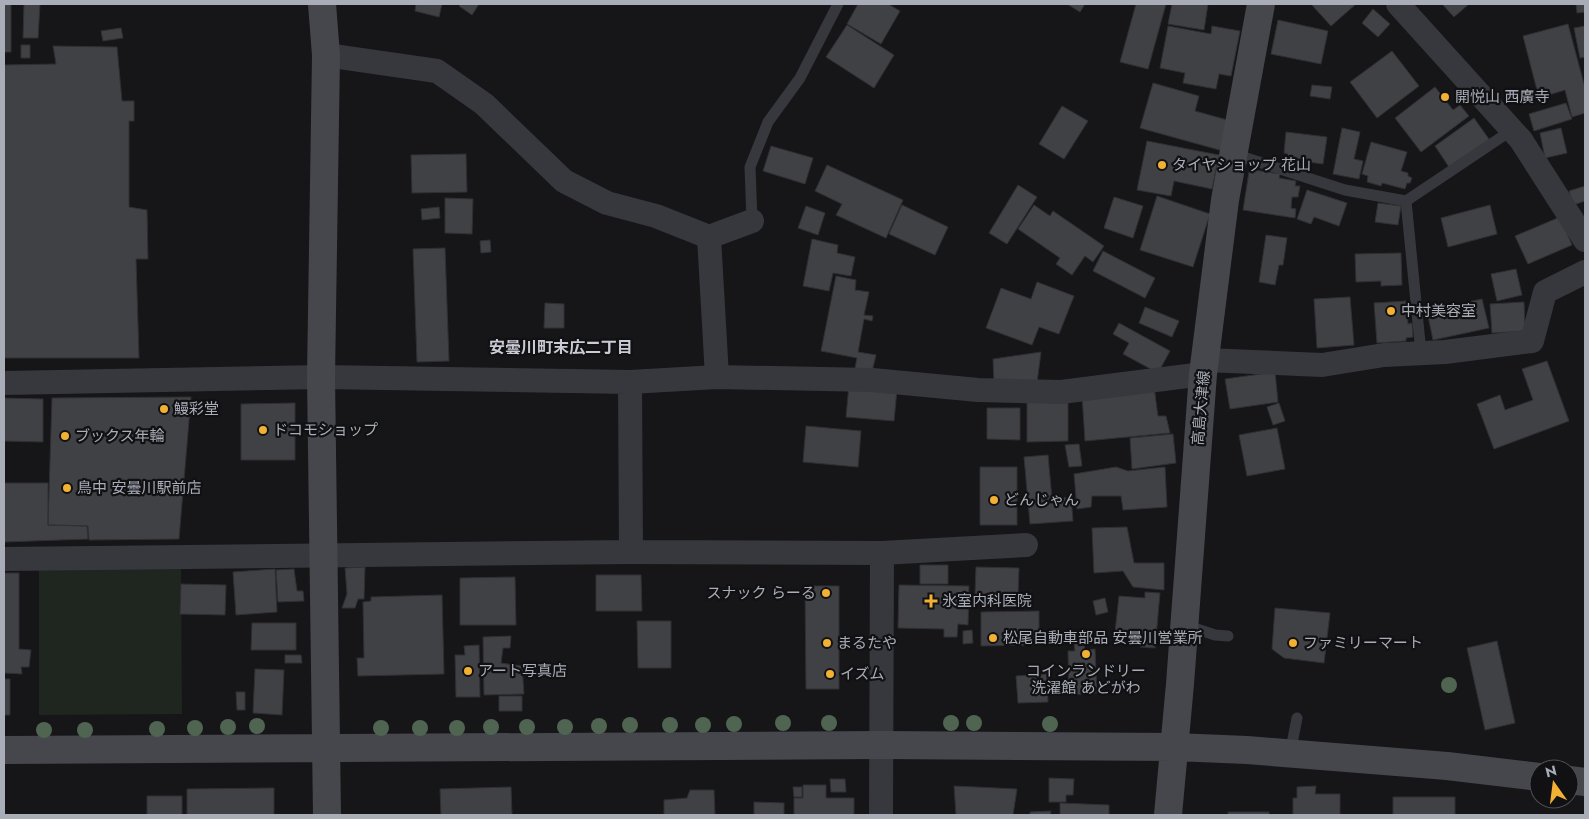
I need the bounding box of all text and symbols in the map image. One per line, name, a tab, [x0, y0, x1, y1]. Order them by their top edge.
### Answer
place label: 開悦山 西廣寺	[1455, 86, 1550, 108]
marker: 開悦山 西廣寺	[1439, 91, 1451, 103]
place label: タイヤショップ 花山	[1172, 154, 1311, 176]
marker: タイヤショップ 花山	[1156, 159, 1168, 171]
place label: 中村美容室	[1401, 300, 1476, 322]
marker: 中村美容室	[1385, 305, 1397, 317]
district label: 安曇川町末広二丁目	[489, 336, 633, 359]
street label: 高島大津線	[1187, 370, 1215, 446]
place label: 鰻彩堂	[174, 398, 219, 420]
marker: 鰻彩堂	[158, 403, 170, 415]
place label: ドコモショップ	[273, 419, 378, 441]
marker: ドコモショップ	[257, 424, 269, 436]
place label: ブックス年輪	[75, 425, 165, 447]
marker: ブックス年輪	[59, 430, 71, 442]
place label: 鳥中 安曇川駅前店	[77, 477, 202, 499]
marker: 鳥中 安曇川駅前店	[61, 482, 73, 494]
place label: どんじゃん	[1004, 489, 1079, 511]
marker: どんじゃん	[988, 494, 1000, 506]
place label: スナック らーる	[706, 582, 816, 604]
marker: スナック らーる	[820, 587, 832, 599]
place label: 氷室内科医院	[942, 590, 1032, 612]
marker: 氷室内科医院	[924, 594, 938, 608]
place label: 松尾自動車部品 安曇川営業所	[1003, 627, 1203, 649]
place label: まるたや	[837, 632, 897, 654]
marker: 松尾自動車部品 安曇川営業所	[987, 632, 999, 644]
place label: ファミリーマート	[1303, 632, 1423, 654]
marker: まるたや	[821, 637, 833, 649]
marker: ファミリーマート	[1287, 637, 1299, 649]
marker: コインランドリー 洗濯館 あどがわ	[1080, 648, 1092, 660]
place label: アート写真店	[478, 660, 567, 682]
place label: コインランドリー 洗濯館 あどがわ	[1026, 660, 1146, 699]
place label: イズム	[840, 663, 885, 685]
marker: アート写真店	[462, 665, 474, 677]
marker: イズム	[824, 668, 836, 680]
north arrow	[1529, 759, 1579, 809]
text: N	[1543, 760, 1559, 782]

